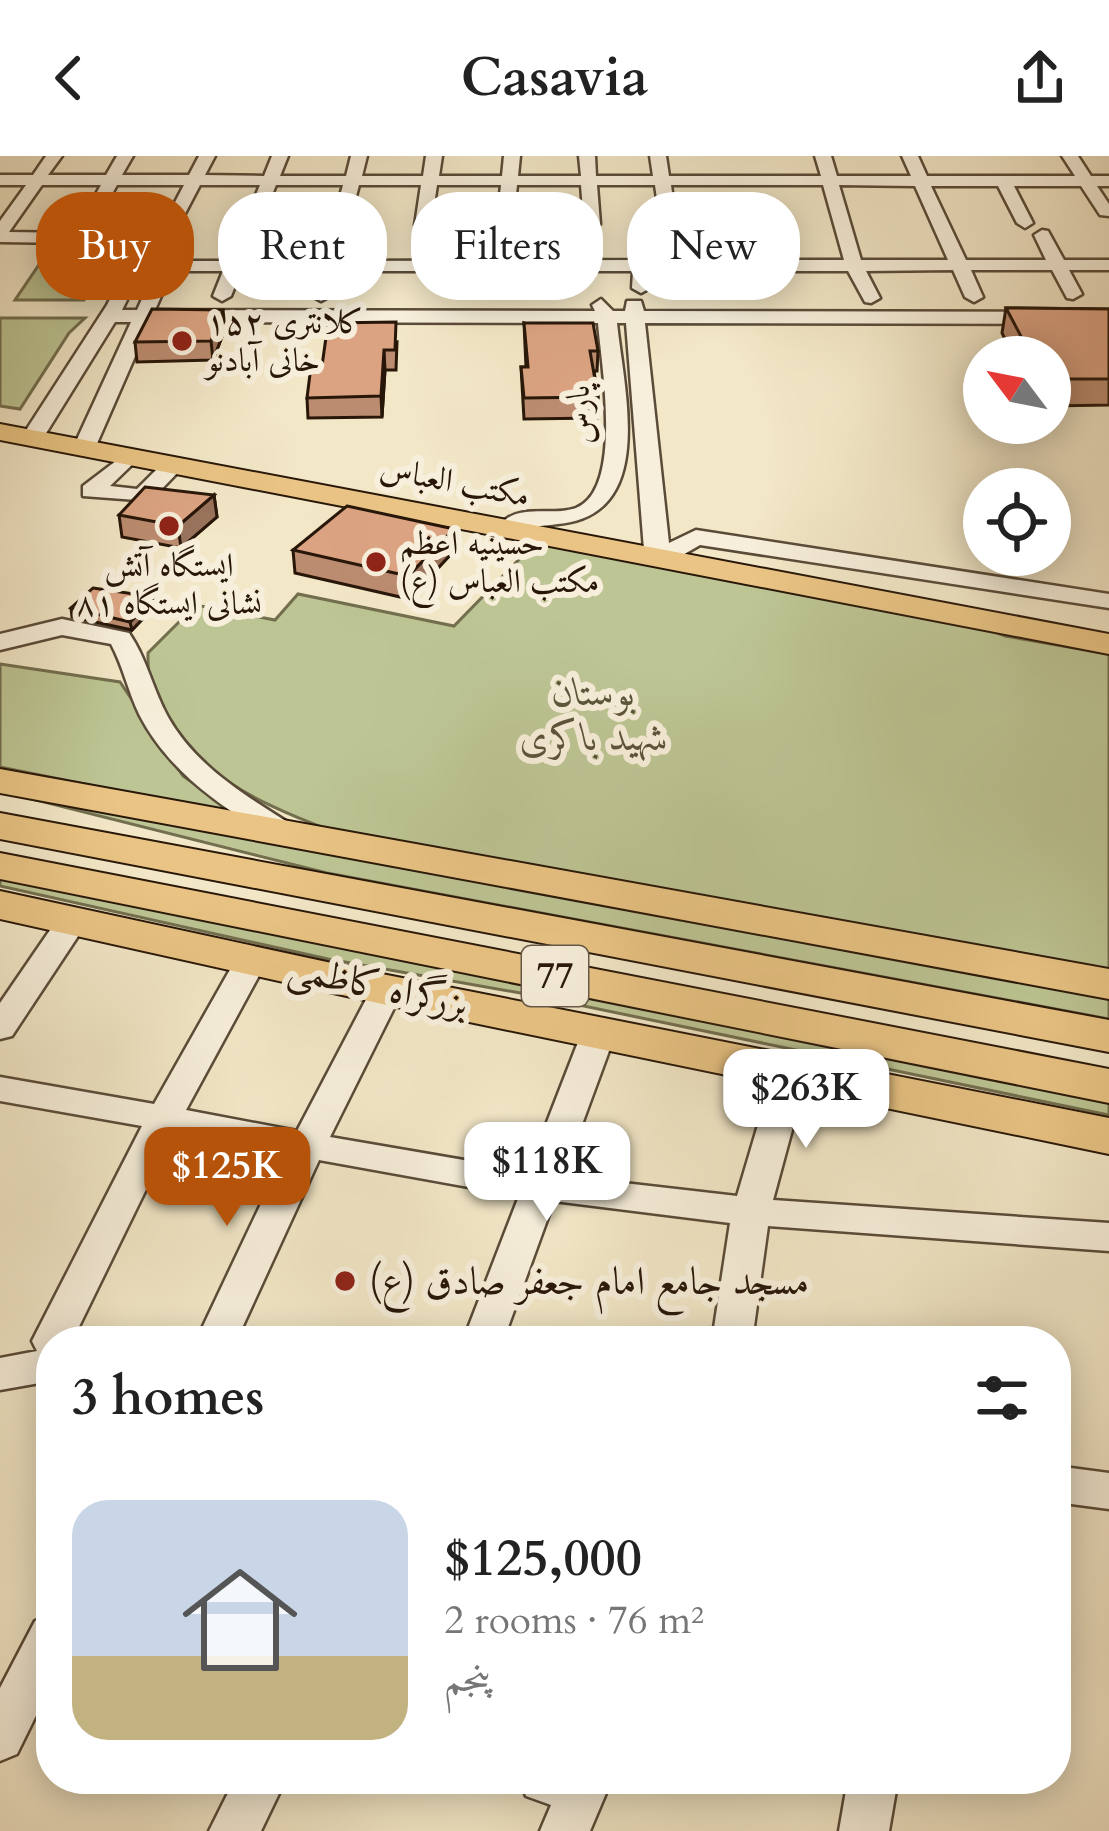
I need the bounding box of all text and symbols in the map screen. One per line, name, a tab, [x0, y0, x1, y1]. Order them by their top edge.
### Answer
text: Casavia	[461, 42, 648, 115]
icon: back	[36, 45, 102, 111]
icon: share	[1007, 45, 1073, 111]
chip: Buy	[36, 192, 194, 300]
chip: Rent	[218, 192, 387, 300]
chip: Filters	[411, 192, 603, 300]
chip: New	[627, 192, 800, 300]
place label: کلانتری ۱۵۲ خانی آبادنو	[203, 300, 364, 383]
marker: کلانتری ۱۵۲ خانی آبادنو	[169, 328, 195, 354]
north arrow	[963, 336, 1071, 444]
map controls	[963, 336, 1071, 576]
street label: پارس	[555, 382, 606, 446]
street label: مکتب العباس	[376, 445, 534, 519]
button: locate	[963, 468, 1071, 576]
marker: ایستگاه آتش نشانی ایستگاه ۸۱	[156, 513, 182, 539]
place label: حسینیه اعظم مکتب العباس (ع)	[400, 521, 599, 609]
place label: ایستگاه آتش نشانی ایستگاه ۸۱	[76, 543, 262, 626]
marker: حسینیه اعظم مکتب العباس (ع)	[363, 549, 389, 575]
park label: بوستان شهید باکری	[519, 666, 669, 764]
street label: بزرگراه کاظمی	[283, 941, 473, 1031]
road number: 77	[522, 946, 588, 1006]
pin: $263K	[722, 1049, 890, 1151]
text: $263K	[750, 1061, 862, 1114]
pin: $118K	[463, 1122, 631, 1224]
pin: $125K	[143, 1127, 311, 1229]
text: $118K	[491, 1134, 603, 1187]
text: $125K	[171, 1139, 283, 1192]
place label: مسجد جامع امام جعفر صادق (ع)	[369, 1255, 809, 1316]
marker: مسجد جامع امام جعفر صادق (ع)	[332, 1268, 358, 1294]
text: 3 homes	[72, 1363, 264, 1433]
icon: filters	[969, 1365, 1035, 1431]
text: $125,000	[444, 1524, 642, 1594]
icon: home	[168, 1548, 312, 1692]
text: 2 rooms · 76 m²	[444, 1594, 704, 1647]
text: پنجم	[444, 1652, 491, 1705]

